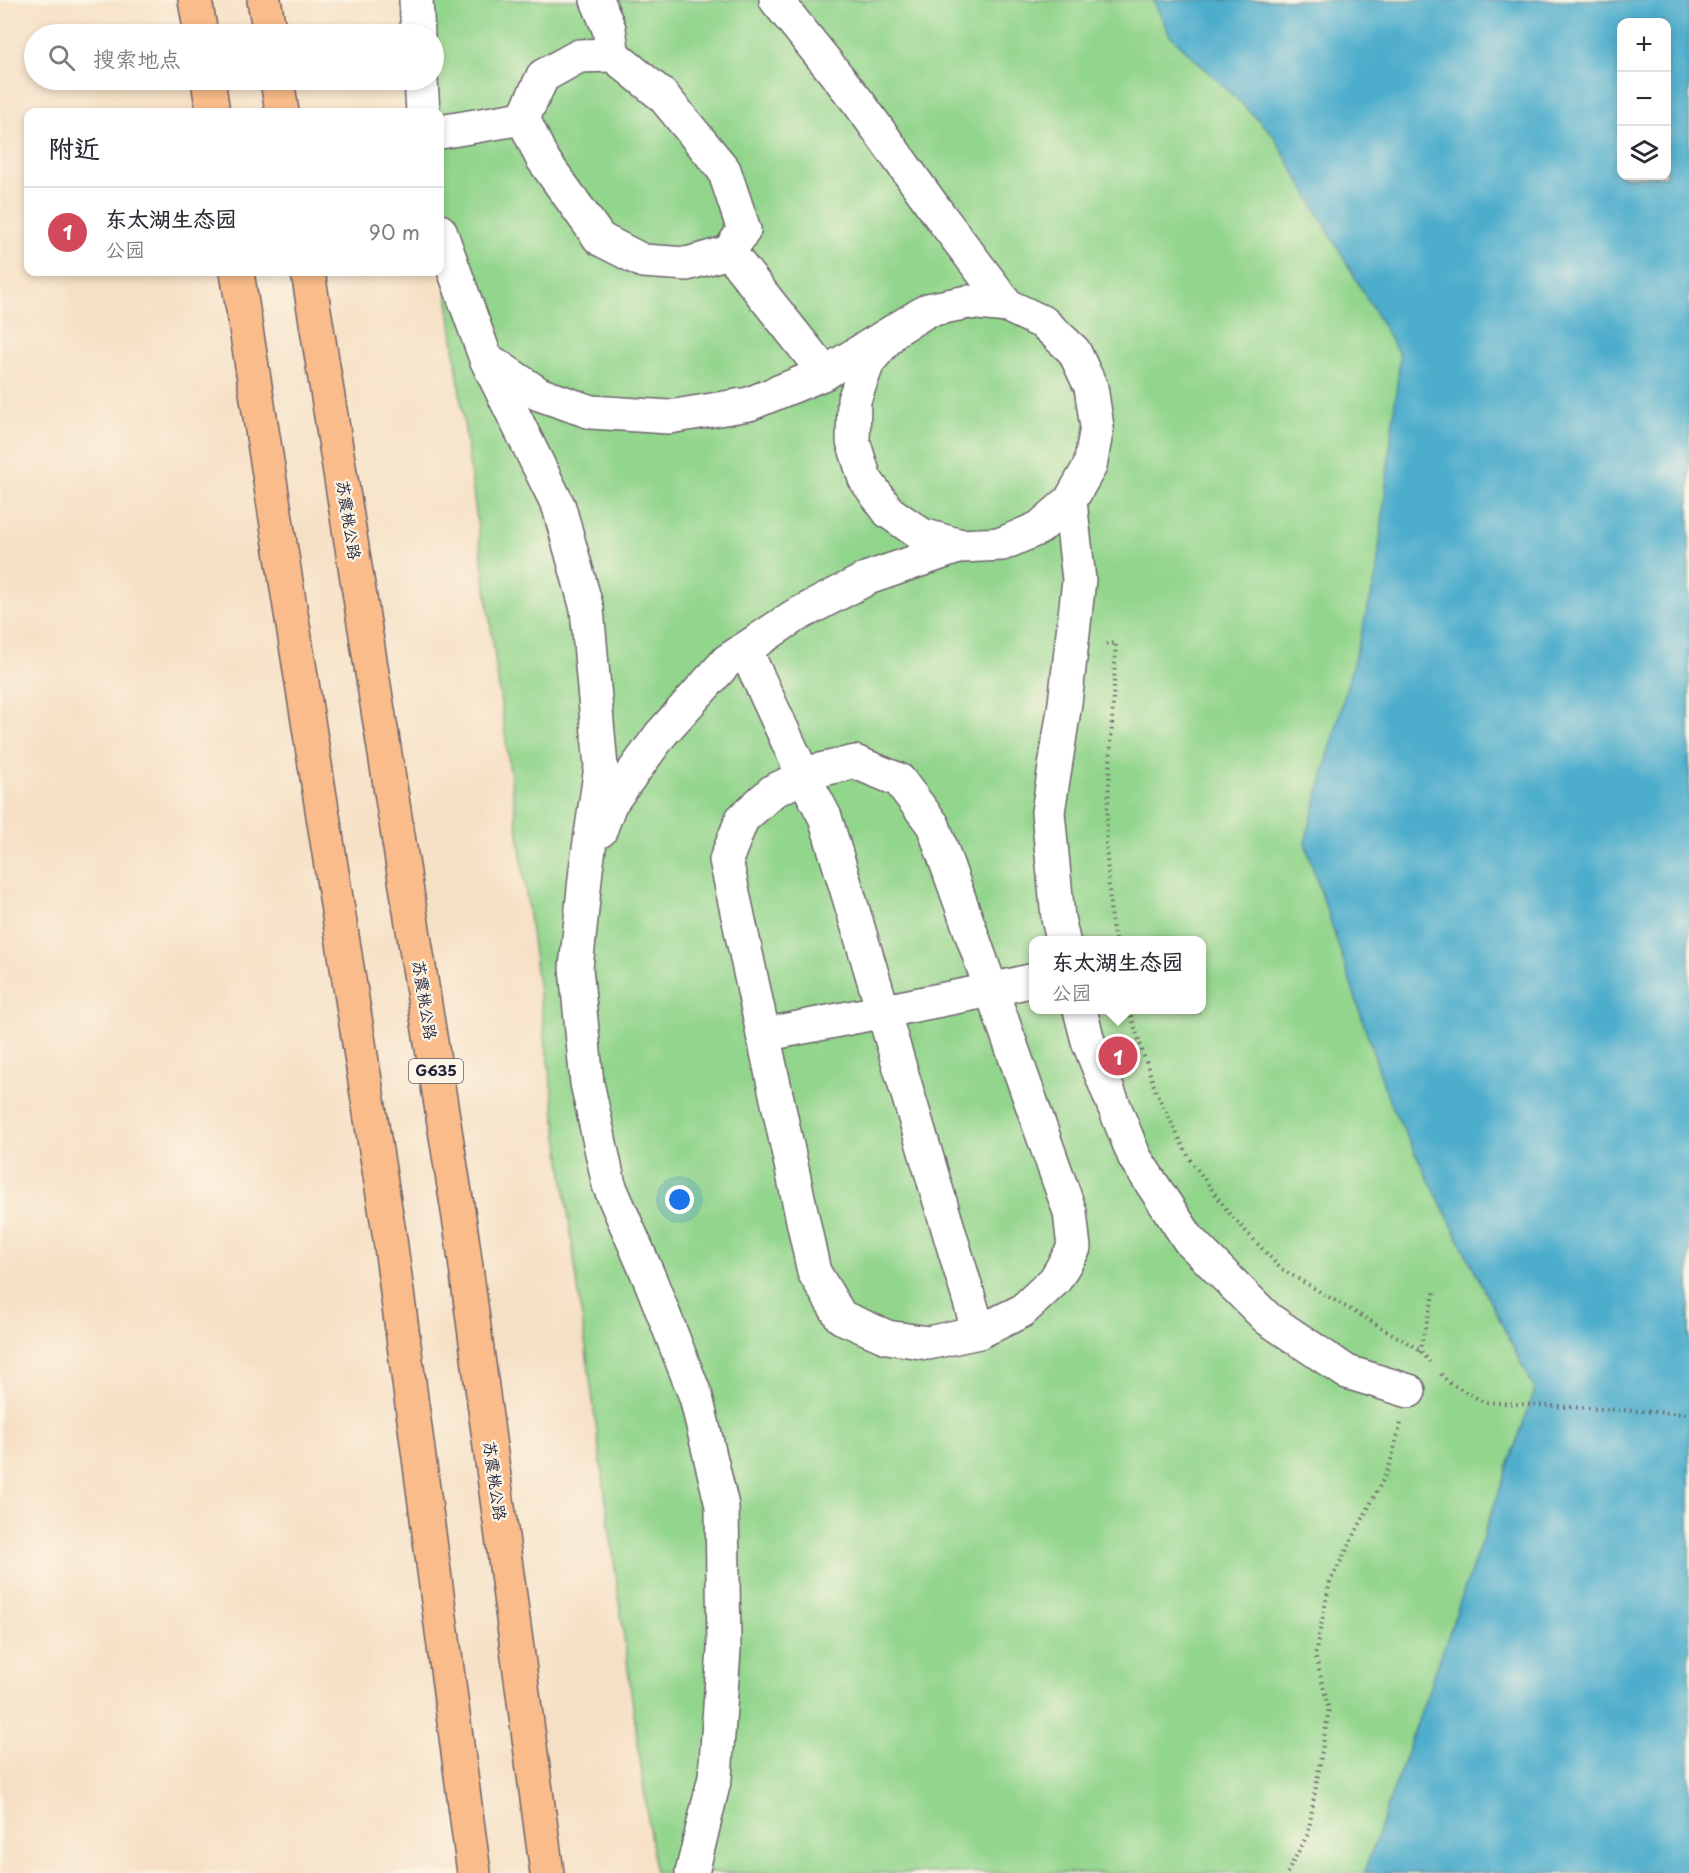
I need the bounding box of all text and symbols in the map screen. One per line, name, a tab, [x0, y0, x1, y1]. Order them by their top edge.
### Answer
map controls	[1617, 18, 1671, 180]
button: +	[1617, 18, 1671, 72]
search box	[24, 24, 444, 90]
icon: search	[45, 41, 78, 74]
text: 搜索地点	[93, 41, 181, 74]
button: −	[1617, 72, 1671, 126]
button: layers	[1617, 126, 1671, 180]
text: 附近	[48, 128, 100, 167]
text: 东太湖生态园	[105, 201, 237, 234]
text: 1	[63, 217, 72, 247]
text: 90 m	[369, 217, 420, 247]
text: 公园	[105, 234, 145, 264]
street label: 苏震桃公路	[332, 478, 368, 561]
popup	[1029, 936, 1206, 1014]
text: 东太湖生态园	[1051, 944, 1184, 977]
street label: 苏震桃公路	[408, 958, 444, 1041]
text: 公园	[1051, 977, 1091, 1007]
pin: 1	[1098, 1034, 1138, 1078]
road number: G635	[409, 1059, 463, 1083]
your location	[665, 1185, 694, 1214]
street label: 苏震桃公路	[479, 1440, 513, 1522]

